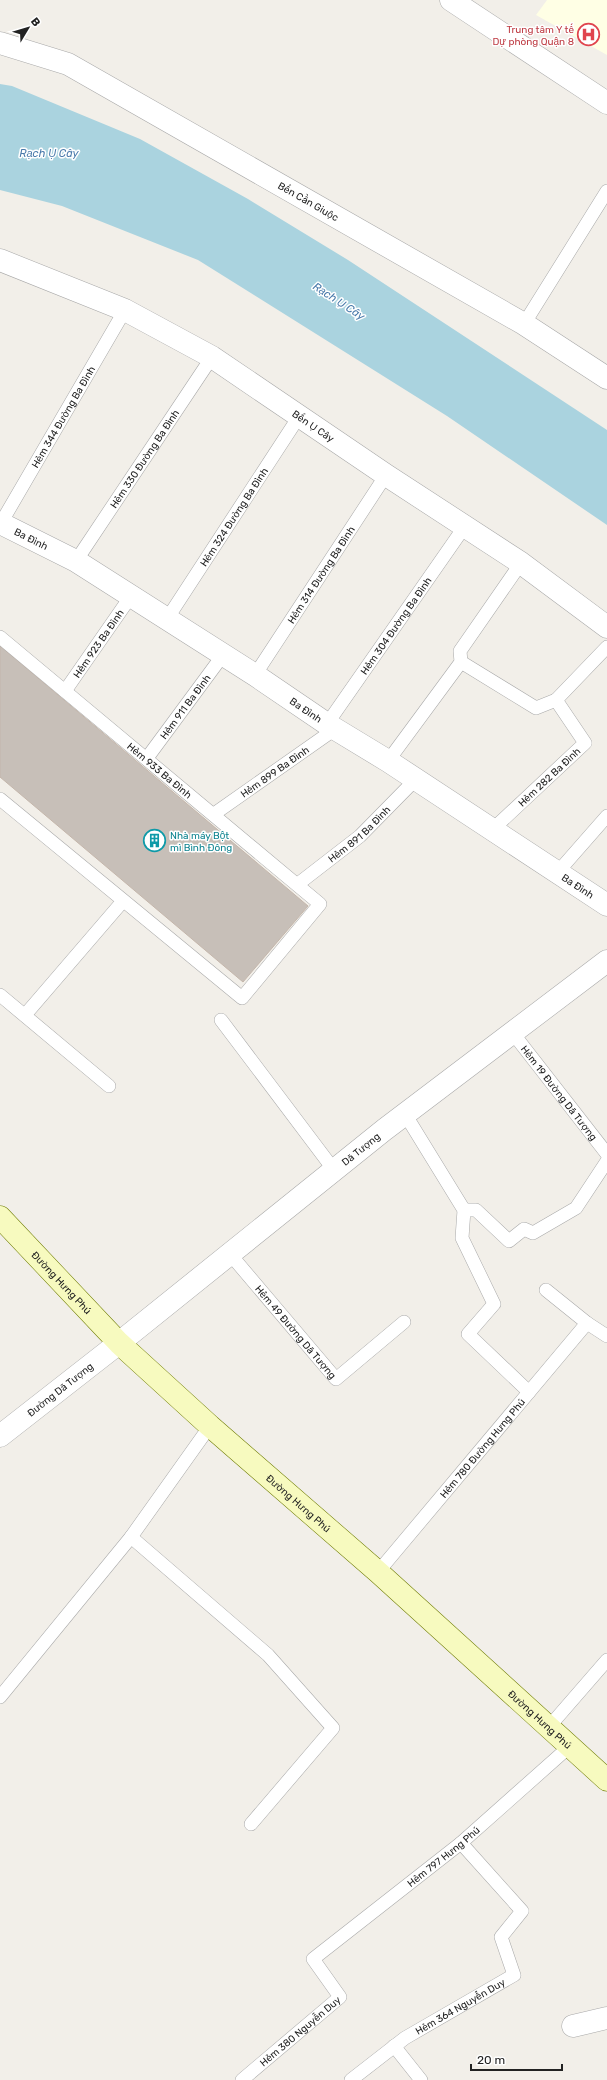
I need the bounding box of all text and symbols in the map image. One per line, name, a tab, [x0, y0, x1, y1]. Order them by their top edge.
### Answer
north arrow	[8, 8, 48, 48]
text: B	[28, 15, 43, 29]
hospital icon: Trung tâm Y tế Dự phòng Quận 8	[576, 22, 602, 48]
place label: Trung tâm Y tế Dự phòng Quận 8	[492, 23, 574, 48]
water label: Rạch Ụ Cây	[19, 147, 80, 160]
street label: Bến Cần Giuộc	[276, 180, 341, 224]
water label: Rạch Ụ Cây	[310, 280, 368, 324]
street label: Hẻm 344 Đường Ba Đình	[29, 364, 98, 470]
street label: Hẻm 330 Đường Ba Đình	[108, 408, 182, 511]
street label: Bến Ụ Cây	[290, 408, 336, 445]
street label: Hẻm 324 Đường Ba Đình	[198, 466, 271, 569]
street label: Hẻm 314 Đường Ba Đình	[285, 524, 358, 626]
street label: Ba Đình	[12, 526, 50, 553]
street label: Hẻm 304 Đường Ba Đình	[358, 575, 435, 677]
street label: Hẻm 923 Ba Đình	[71, 607, 127, 680]
street label: Hẻm 911 Ba Đình	[158, 672, 214, 742]
street label: Ba Đình	[287, 695, 324, 726]
street label: Hẻm 933 Ba Đình	[124, 741, 194, 801]
street label: Hẻm 899 Ba Đình	[239, 744, 312, 800]
street label: Hẻm 282 Ba Đình	[516, 745, 583, 809]
street label: Hẻm 891 Ba Đình	[326, 804, 393, 865]
building icon: Nhà máy Bột mì Bình Đông	[141, 828, 167, 854]
place label: Nhà máy Bột mì Bình Đông	[170, 830, 232, 854]
street label: Ba Đình	[559, 872, 596, 902]
street label: Hẻm 19 Đường Dã Tượng	[518, 1043, 599, 1143]
street label: Dã Tượng	[340, 1131, 383, 1169]
street label: Đường Hưng Phú	[29, 1249, 93, 1317]
street label: Hẻm 49 Đường Dã Tượng	[252, 1283, 338, 1382]
street label: Đường Dã Tượng	[25, 1360, 96, 1419]
street label: Hẻm 780 Đường Hưng Phú	[438, 1396, 528, 1501]
street label: Đường Hưng Phú	[263, 1473, 333, 1535]
street label: Đường Hưng Phú	[505, 1688, 574, 1752]
street label: Hẻm 797 Hưng Phú	[405, 1824, 483, 1890]
street label: Hẻm 364 Nguyễn Duy	[414, 1976, 508, 2038]
street label: Hẻm 380 Nguyễn Duy	[258, 1994, 344, 2069]
scale bar	[471, 2046, 562, 2072]
text: 20 m	[477, 2053, 505, 2067]

